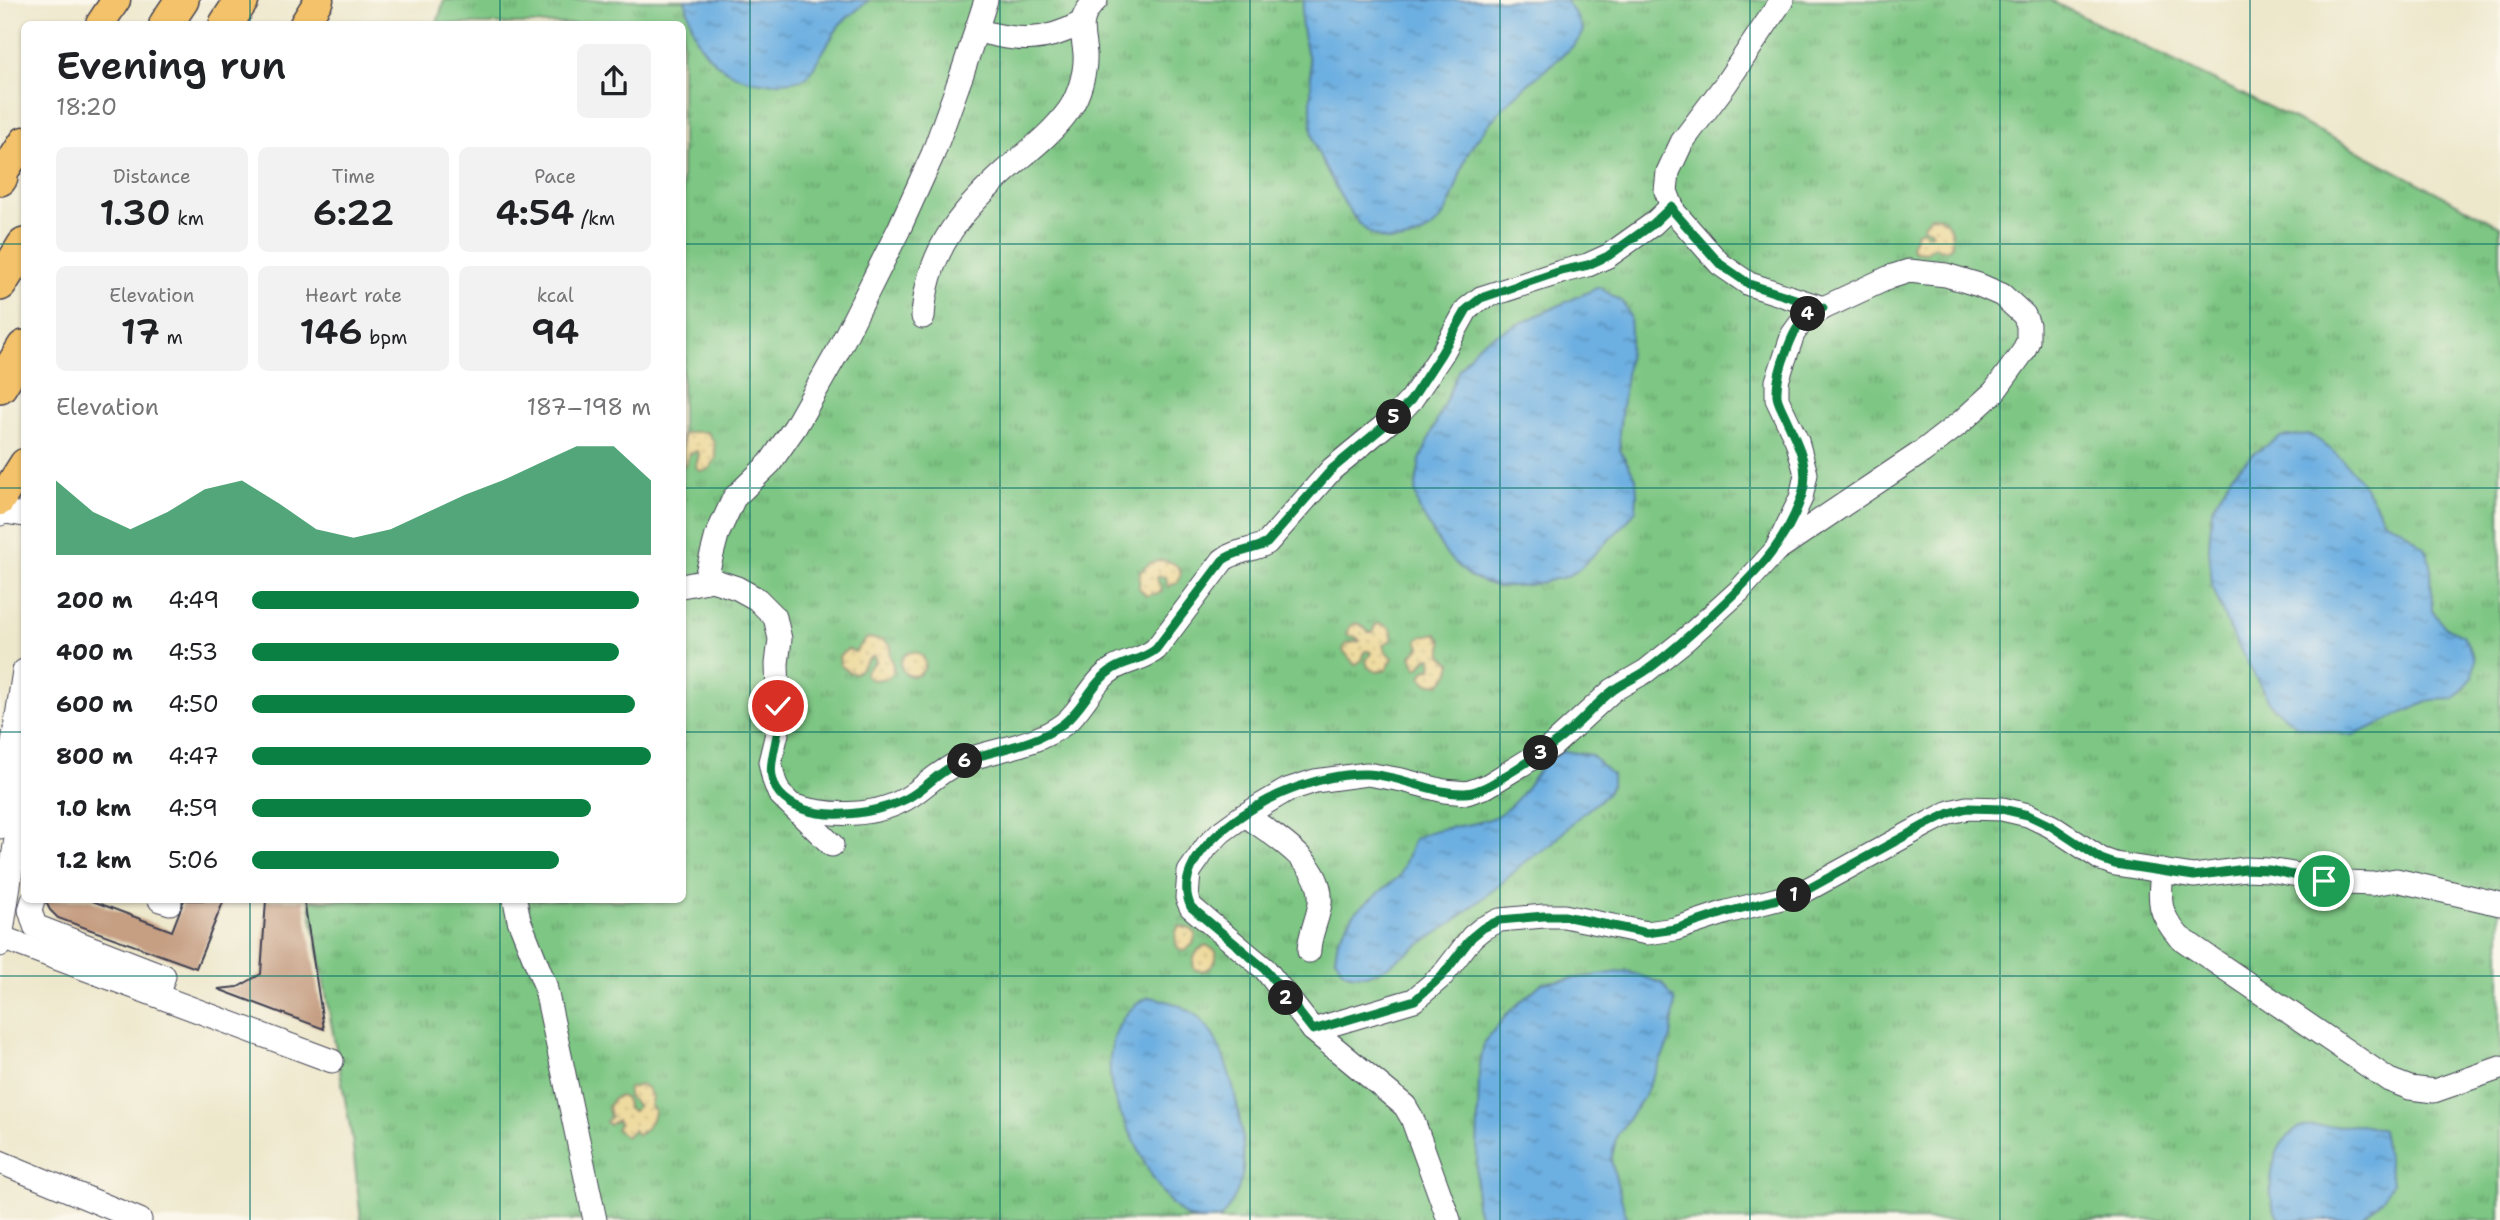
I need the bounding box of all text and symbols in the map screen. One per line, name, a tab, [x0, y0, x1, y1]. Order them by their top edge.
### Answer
text: Evening run	[56, 40, 286, 91]
button: share	[577, 44, 651, 118]
text: 18:20	[56, 92, 117, 122]
text: Distance	[113, 164, 191, 189]
text: Time	[332, 164, 375, 189]
text: Pace	[534, 164, 576, 189]
text: 1.30	[100, 189, 171, 236]
text: 6:22	[313, 189, 394, 236]
text: 4:54	[495, 189, 575, 236]
text: km	[171, 206, 204, 231]
text: /km	[575, 206, 615, 231]
text: Elevation	[109, 283, 194, 308]
text: Heart rate	[305, 283, 402, 308]
text: kcal	[537, 283, 574, 308]
pin: 4	[1790, 296, 1826, 332]
text: 4	[1801, 301, 1814, 326]
text: 17	[121, 308, 160, 355]
text: 146	[300, 308, 363, 355]
text: 94	[531, 308, 579, 355]
text: m	[160, 325, 183, 350]
text: bpm	[363, 325, 407, 350]
text: Elevation	[56, 392, 159, 422]
text: 187–198 m	[527, 392, 651, 422]
pin: 5	[1376, 400, 1412, 434]
text: 5	[1388, 404, 1399, 429]
text: 200 m	[56, 585, 133, 615]
text: 4:49	[168, 585, 219, 615]
text: 400 m	[56, 637, 133, 667]
text: 4:53	[168, 637, 218, 667]
pin	[748, 676, 808, 736]
icon: check	[759, 687, 797, 725]
text: 600 m	[56, 689, 133, 719]
text: 4:50	[168, 689, 219, 719]
pin: 3	[1524, 736, 1558, 770]
text: 3	[1534, 740, 1547, 765]
text: 800 m	[56, 741, 133, 771]
text: 4:47	[168, 741, 219, 771]
pin: 6	[948, 744, 982, 778]
text: 6	[958, 748, 971, 773]
text: 1.0 km	[56, 793, 131, 823]
text: 4:59	[168, 793, 218, 823]
text: 1.2 km	[56, 845, 132, 875]
text: 5:06	[168, 845, 219, 875]
pin	[2294, 851, 2354, 911]
icon: arrive	[2305, 862, 2343, 900]
pin: 1	[1776, 878, 1812, 912]
text: 1	[1789, 882, 1798, 907]
pin: 2	[1268, 981, 1304, 1016]
text: 2	[1279, 985, 1292, 1010]

